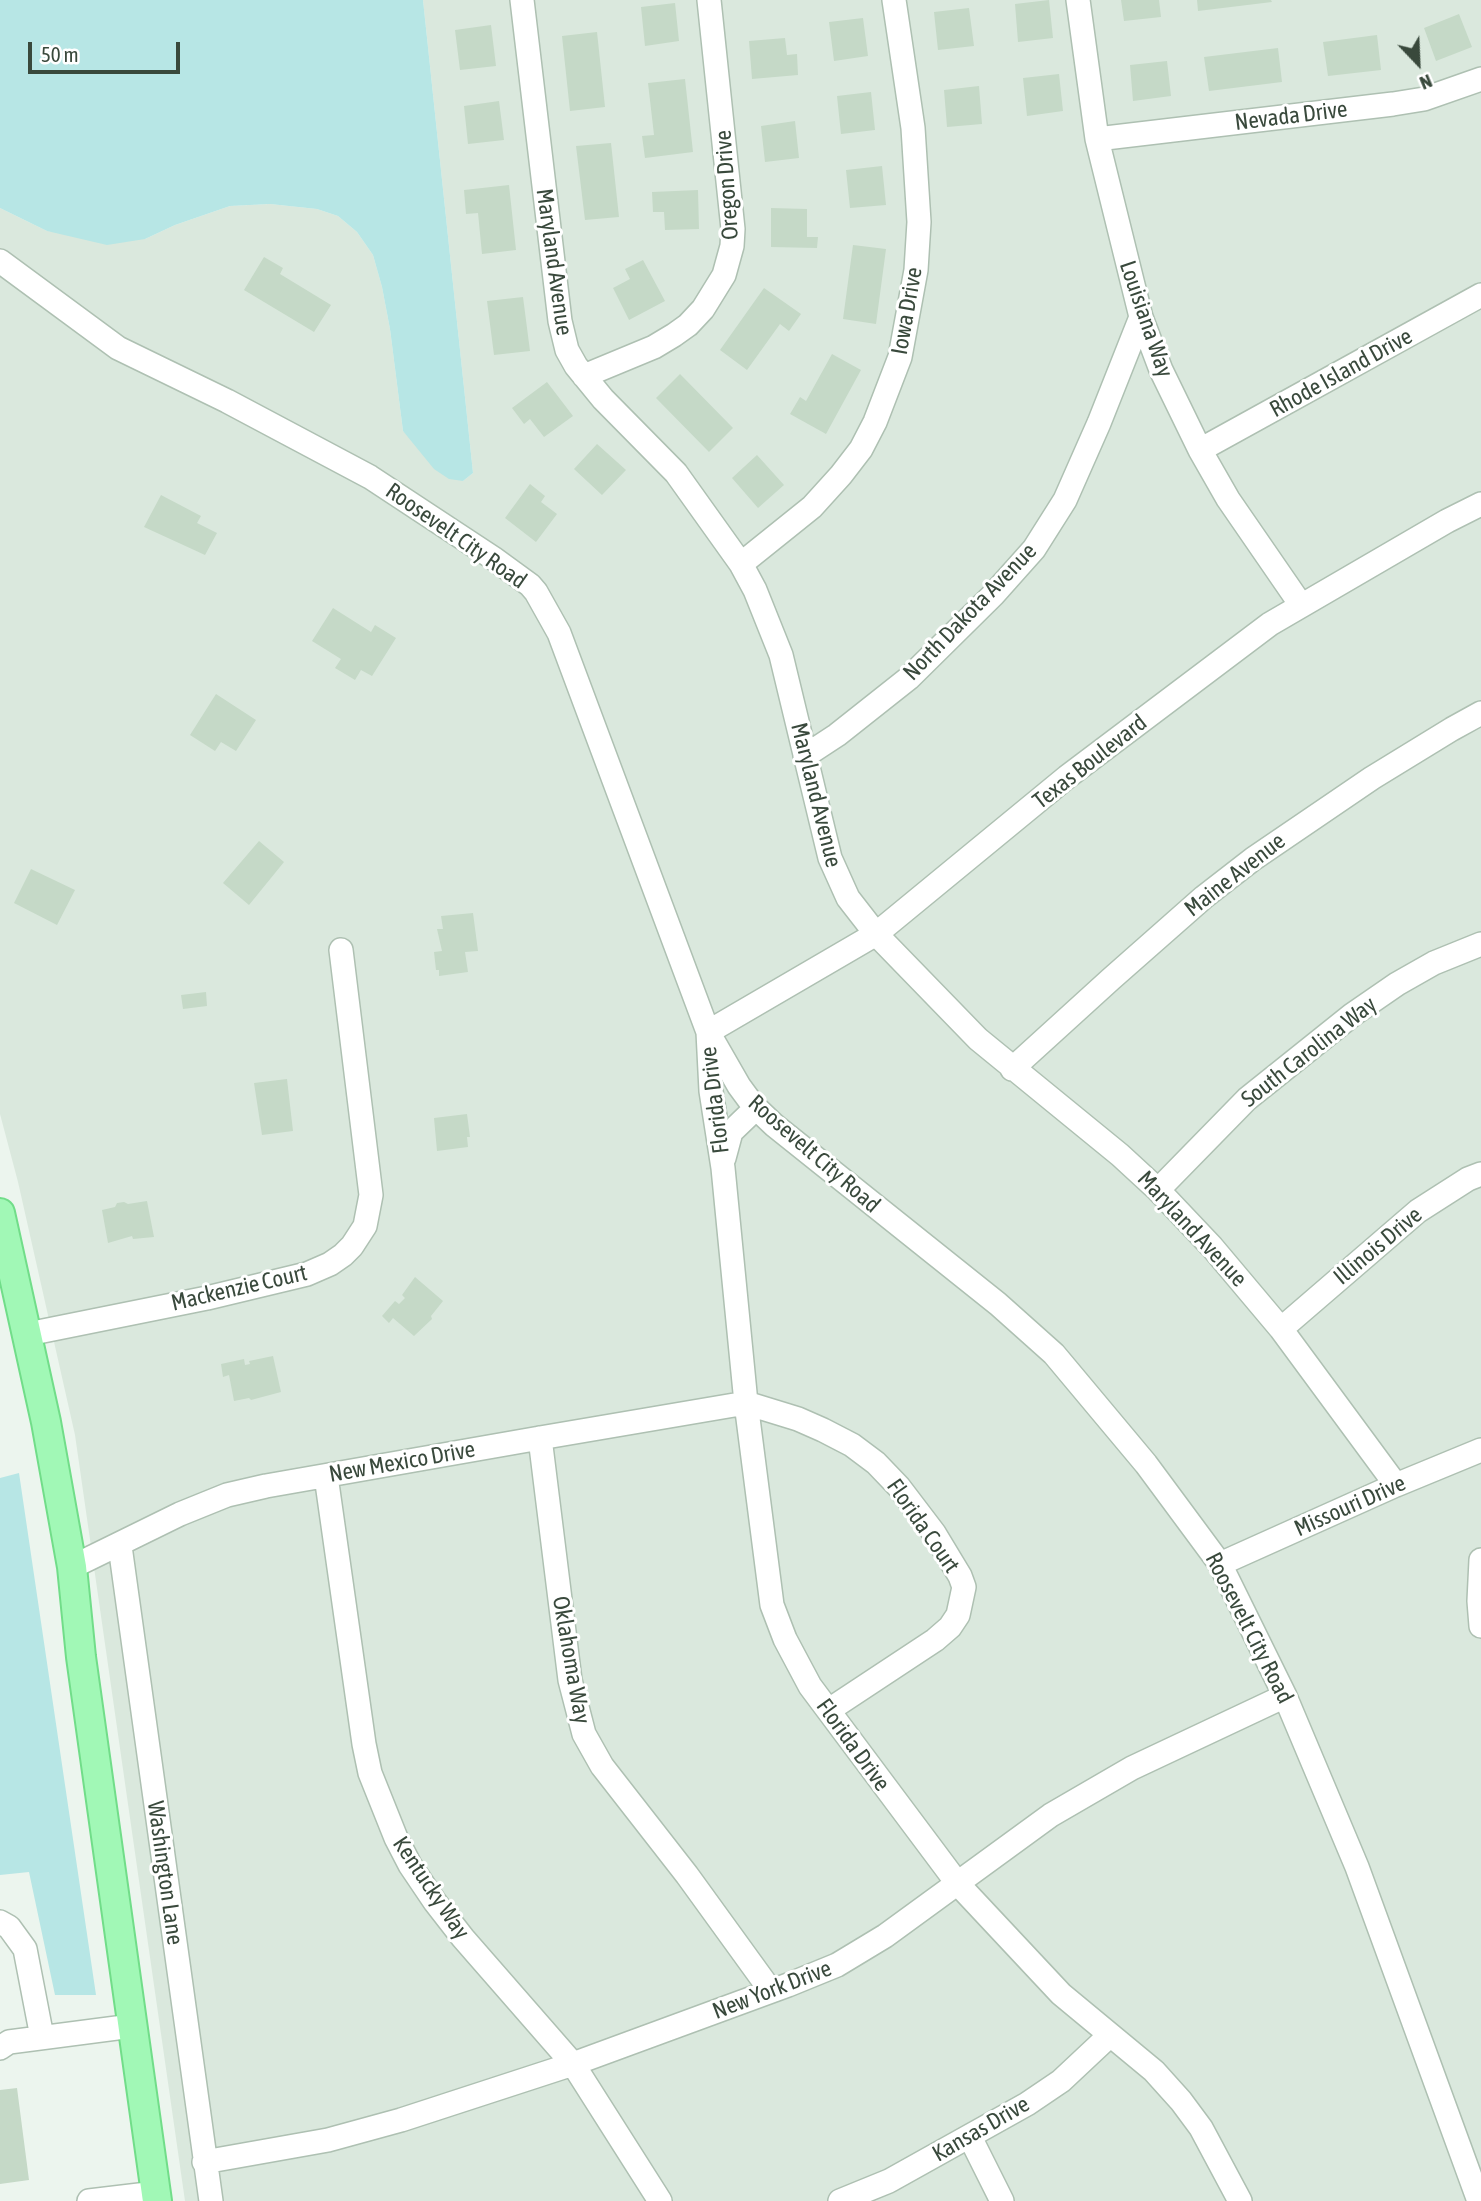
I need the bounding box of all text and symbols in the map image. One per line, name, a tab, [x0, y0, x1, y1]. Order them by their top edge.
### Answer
scale bar	[32, 28, 184, 72]
north arrow	[1383, 28, 1453, 98]
text: 50 m	[41, 42, 79, 66]
text: N	[1417, 70, 1436, 95]
street label: Nevada Drive	[1233, 95, 1349, 137]
street label: Oregon Drive	[709, 129, 745, 241]
street label: Maryland Avenue	[530, 187, 578, 337]
street label: Louisiana Way	[1113, 257, 1179, 381]
street label: Iowa Drive	[886, 265, 928, 357]
street label: Rhode Island Drive	[1265, 322, 1417, 424]
street label: Roosevelt City Road	[380, 477, 532, 595]
street label: North Dakota Avenue	[898, 538, 1042, 686]
street label: Texas Boulevard	[1028, 709, 1152, 815]
street label: Maryland Avenue	[785, 720, 847, 870]
street label: Maine Avenue	[1179, 827, 1291, 923]
street label: South Carolina Way	[1236, 991, 1382, 1113]
street label: Florida Drive	[695, 1045, 735, 1155]
street label: Roosevelt City Road	[742, 1089, 886, 1219]
street label: Maryland Avenue	[1131, 1165, 1253, 1293]
street label: Illinois Drive	[1328, 1201, 1428, 1291]
street label: Mackenzie Court	[168, 1259, 310, 1317]
street label: New Mexico Drive	[327, 1436, 477, 1488]
street label: Missouri Drive	[1290, 1469, 1410, 1543]
street label: Florida Court	[881, 1474, 965, 1578]
street label: Roosevelt City Road	[1199, 1548, 1299, 1708]
street label: Oklahoma Way	[546, 1594, 596, 1726]
street label: Florida Drive	[810, 1693, 896, 1797]
street label: Washington Lane	[141, 1799, 189, 1947]
street label: Kentucky Way	[387, 1832, 475, 1944]
street label: New York Drive	[709, 1955, 835, 2025]
street label: Kansas Drive	[928, 2090, 1034, 2168]

